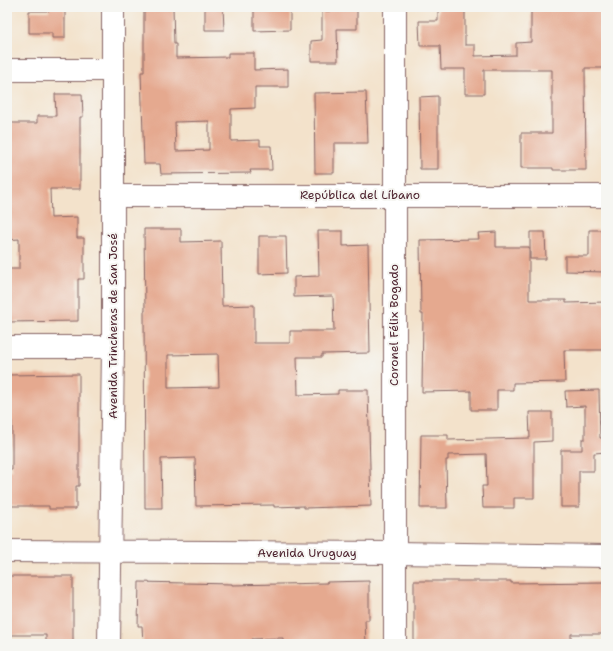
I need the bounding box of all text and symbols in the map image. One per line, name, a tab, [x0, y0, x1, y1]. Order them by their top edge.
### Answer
street label: República del Líbano	[300, 187, 420, 203]
street label: Avenida Trincheras de San José	[105, 233, 121, 419]
street label: Coronel Félix Bogado	[386, 264, 402, 386]
street label: Avenida Uruguay	[257, 545, 357, 561]

